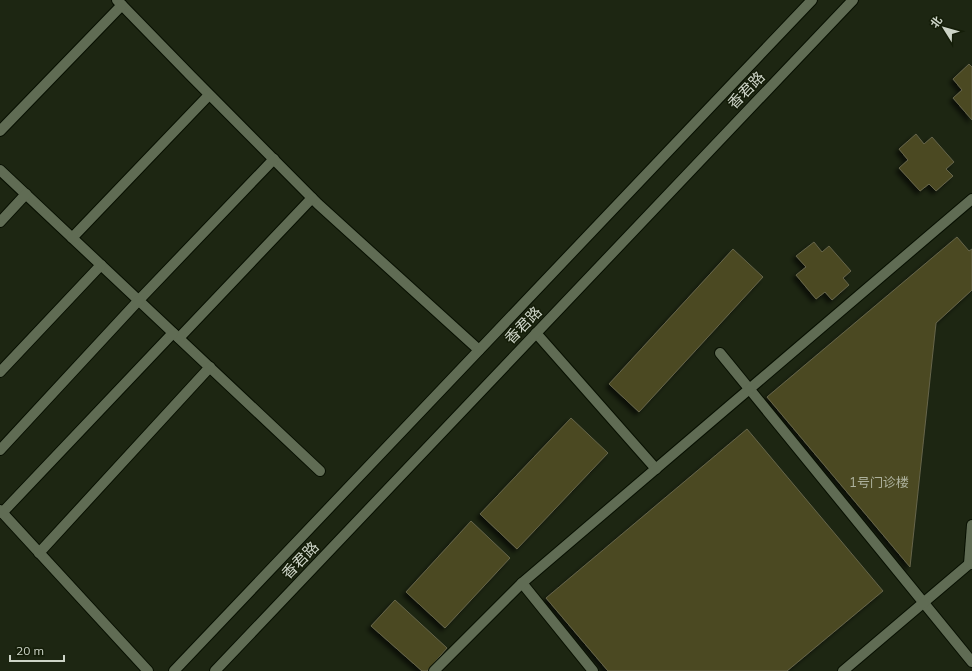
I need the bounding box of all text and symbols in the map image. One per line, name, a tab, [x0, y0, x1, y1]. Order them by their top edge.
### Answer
north arrow	[924, 8, 964, 48]
text: 北	[927, 13, 945, 31]
street label: 香君路	[724, 67, 768, 113]
street label: 香君路	[501, 302, 545, 348]
house number: 1号门诊楼	[849, 474, 909, 490]
street label: 香君路	[278, 537, 322, 583]
scale bar	[10, 637, 64, 663]
text: 20 m	[16, 643, 44, 658]

